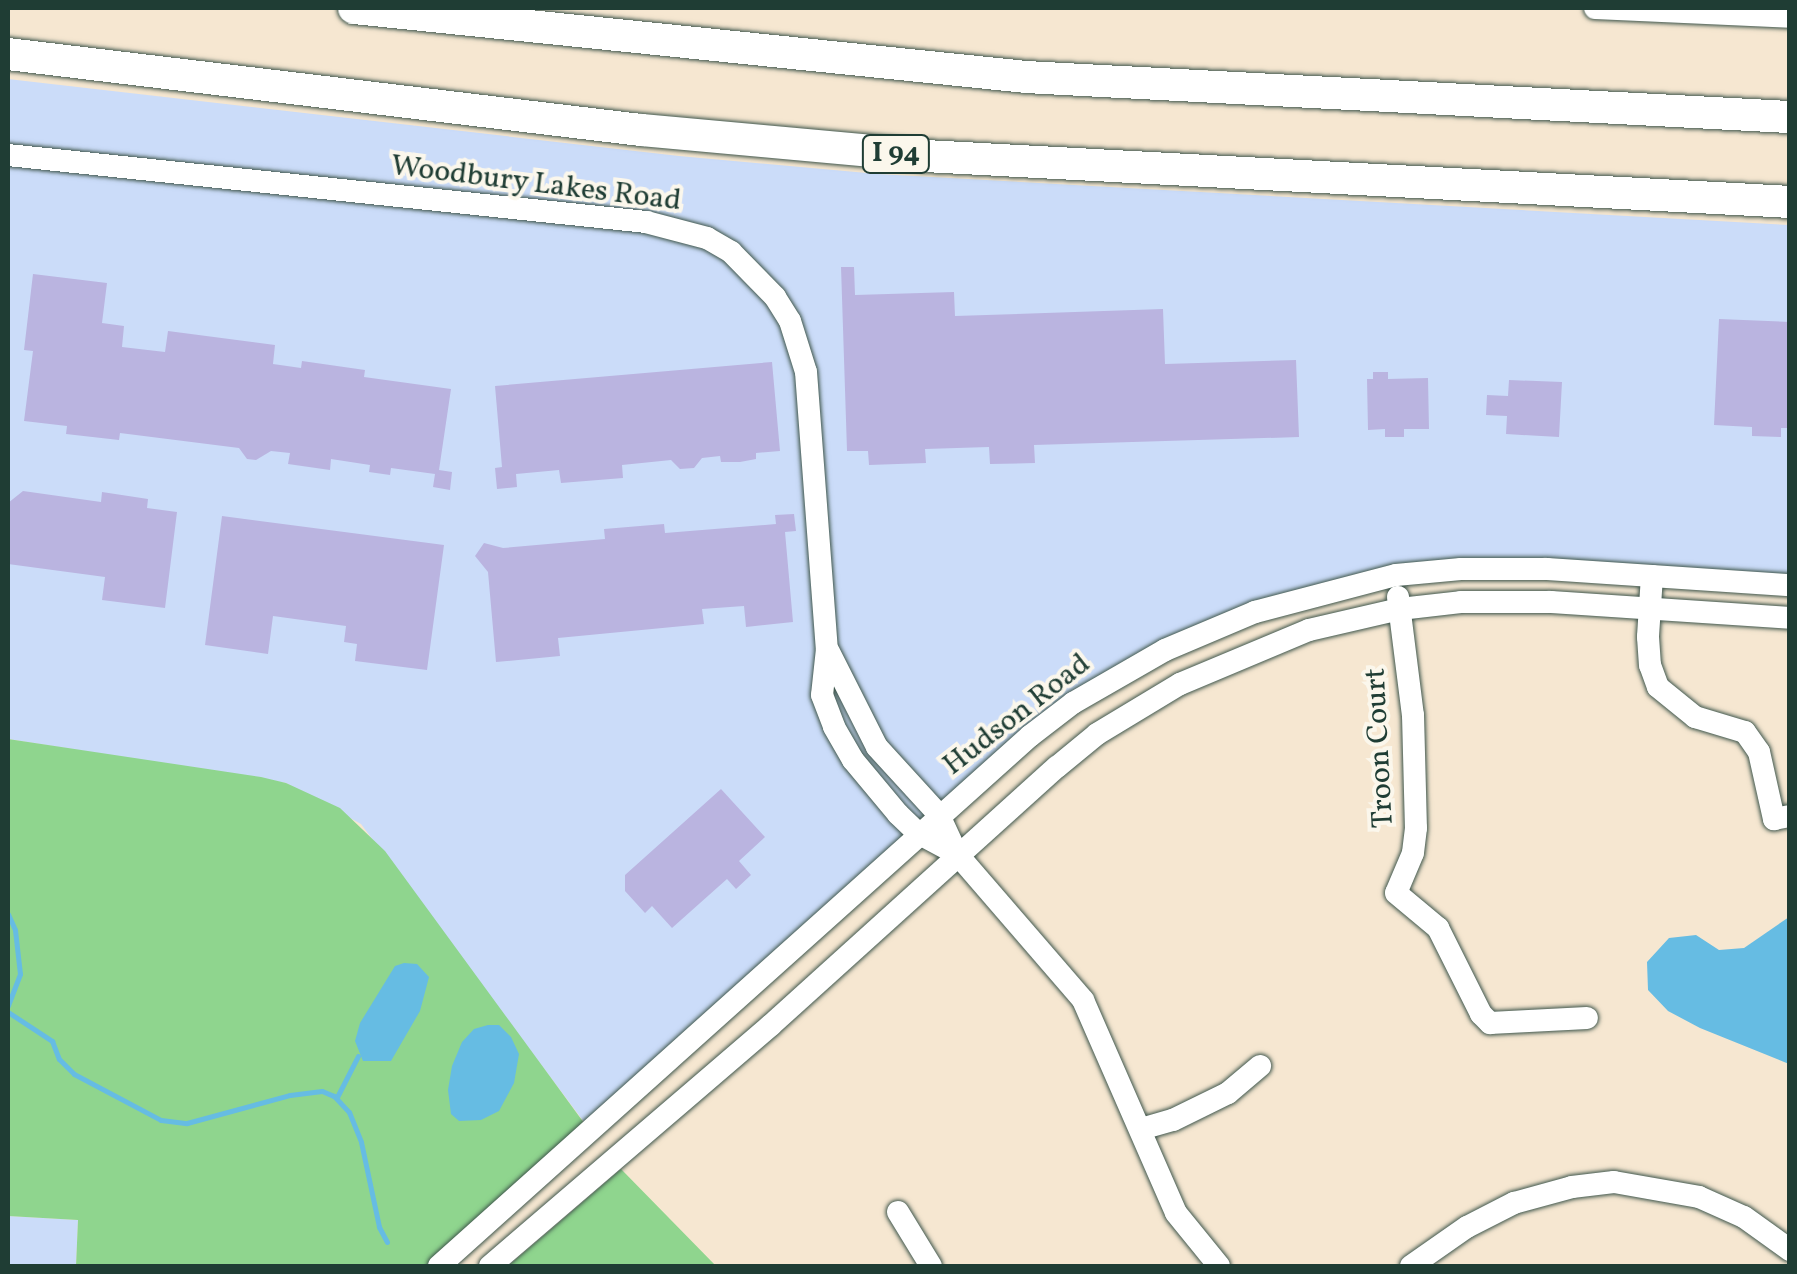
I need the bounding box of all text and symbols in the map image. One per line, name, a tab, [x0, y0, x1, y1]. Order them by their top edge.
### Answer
road number: I 94	[861, 131, 931, 177]
street label: Woodbury Lakes Road	[388, 148, 684, 220]
street label: Hudson Road	[936, 646, 1098, 784]
street label: Troon Court	[1358, 667, 1402, 829]

